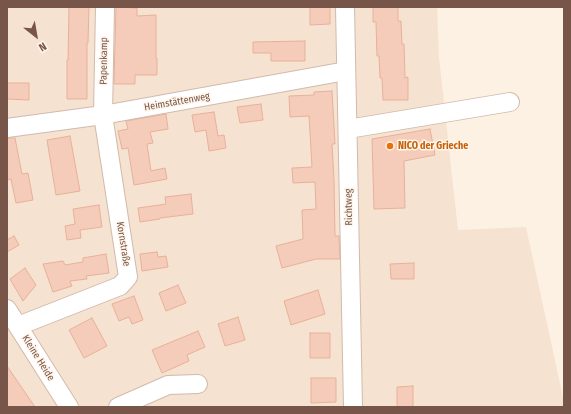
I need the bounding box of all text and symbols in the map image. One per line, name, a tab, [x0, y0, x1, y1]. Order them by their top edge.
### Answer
north arrow	[16, 16, 56, 56]
street label: Papenkamp	[98, 37, 110, 85]
text: N	[36, 39, 49, 54]
street label: Heimstättenweg	[143, 90, 211, 114]
place label: NICO der Grieche	[398, 140, 468, 152]
marker: NICO der Grieche	[385, 141, 395, 151]
street label: Richtweg	[343, 188, 355, 226]
street label: Kornstraße	[114, 221, 132, 267]
street label: Kleine Heide	[19, 333, 57, 383]

